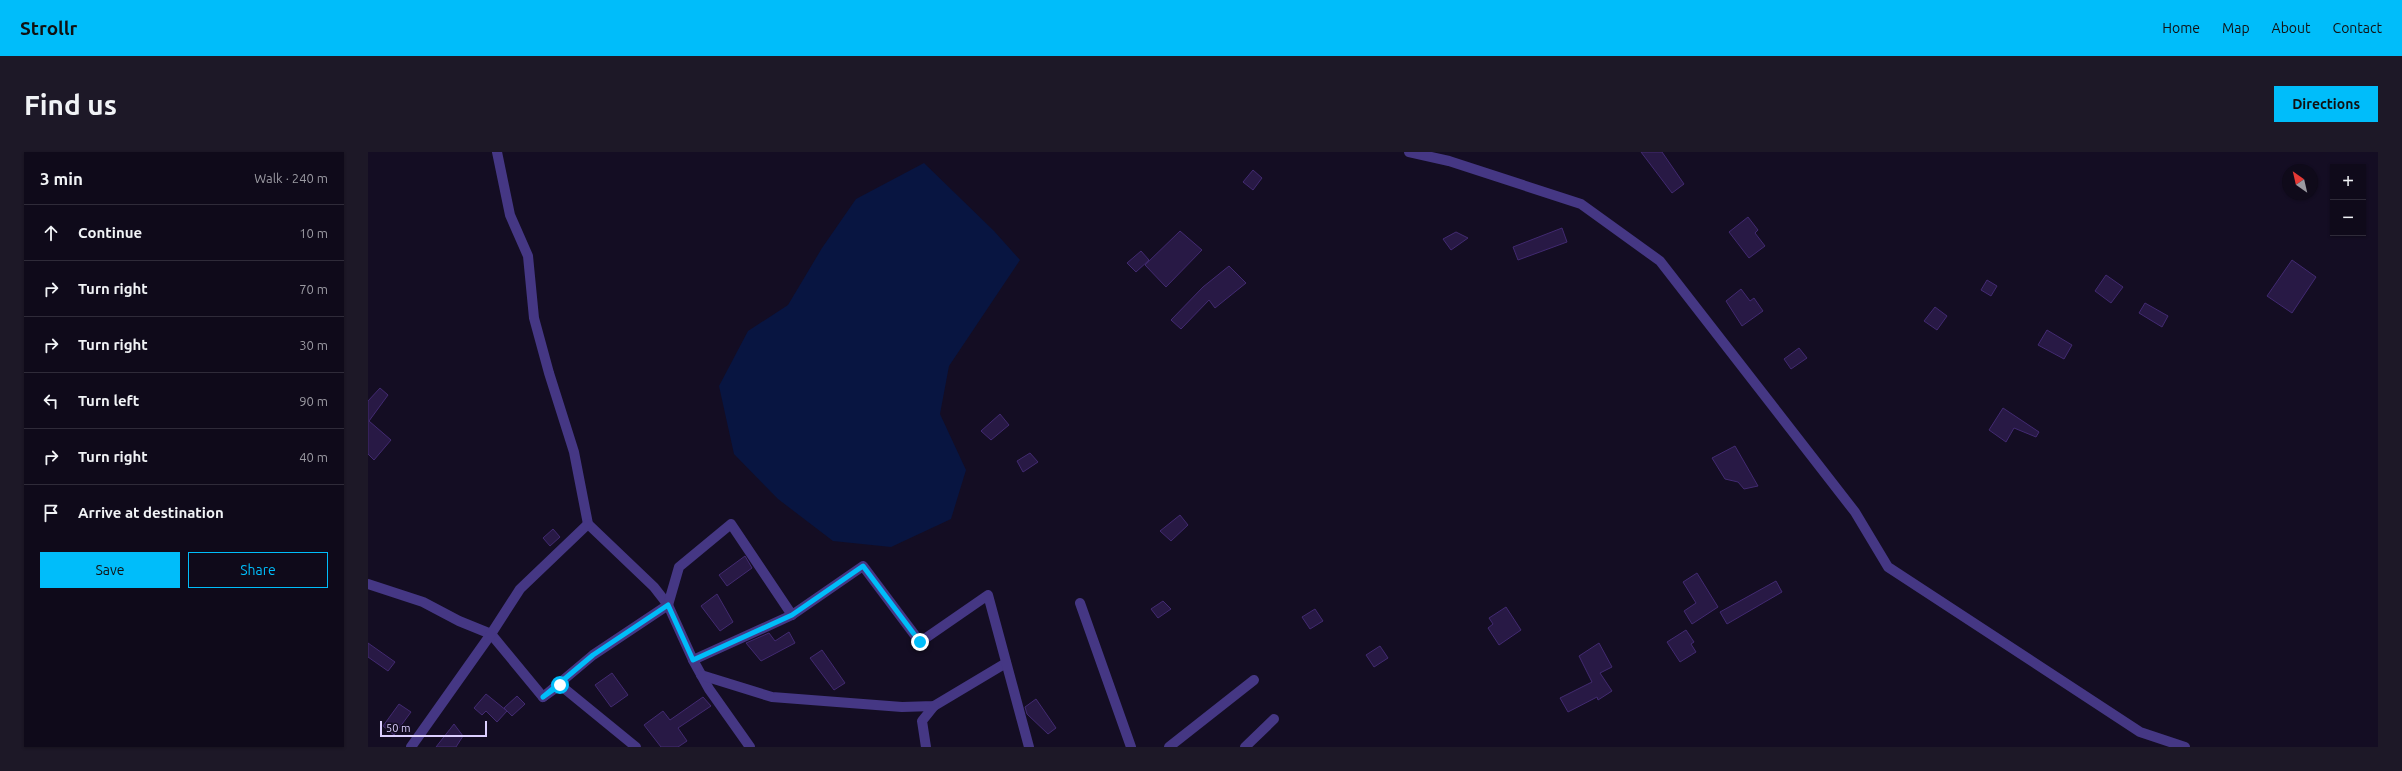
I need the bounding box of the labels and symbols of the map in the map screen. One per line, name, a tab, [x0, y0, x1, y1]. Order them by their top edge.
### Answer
north arrow	[2282, 164, 2318, 200]
route end	[911, 633, 929, 651]
route start	[551, 676, 569, 694]
scale bar	[380, 719, 487, 738]

